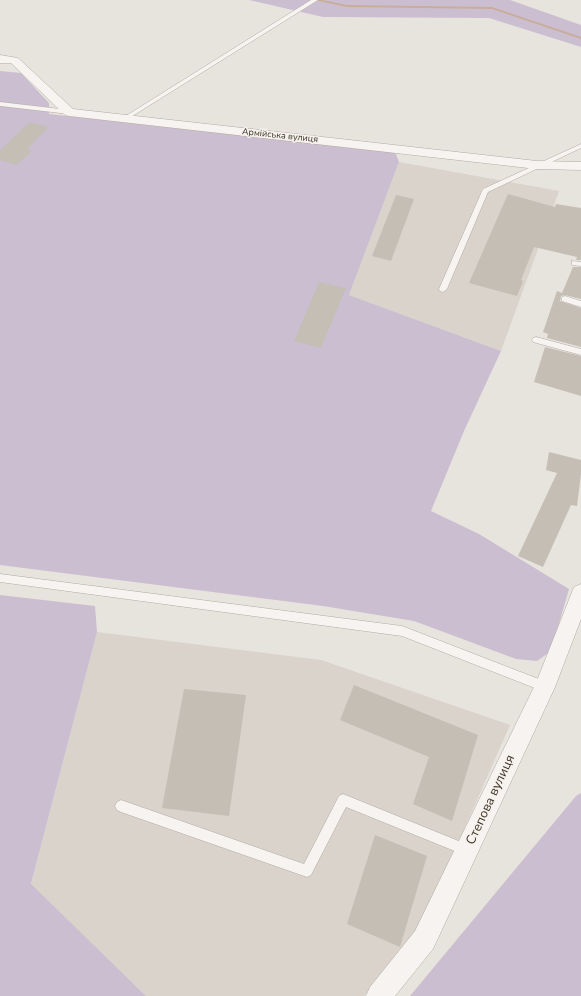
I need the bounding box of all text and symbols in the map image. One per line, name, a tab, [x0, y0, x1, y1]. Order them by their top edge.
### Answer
street label: Армійська вулиця	[242, 127, 318, 145]
street label: Степова вулиця	[463, 753, 519, 847]

